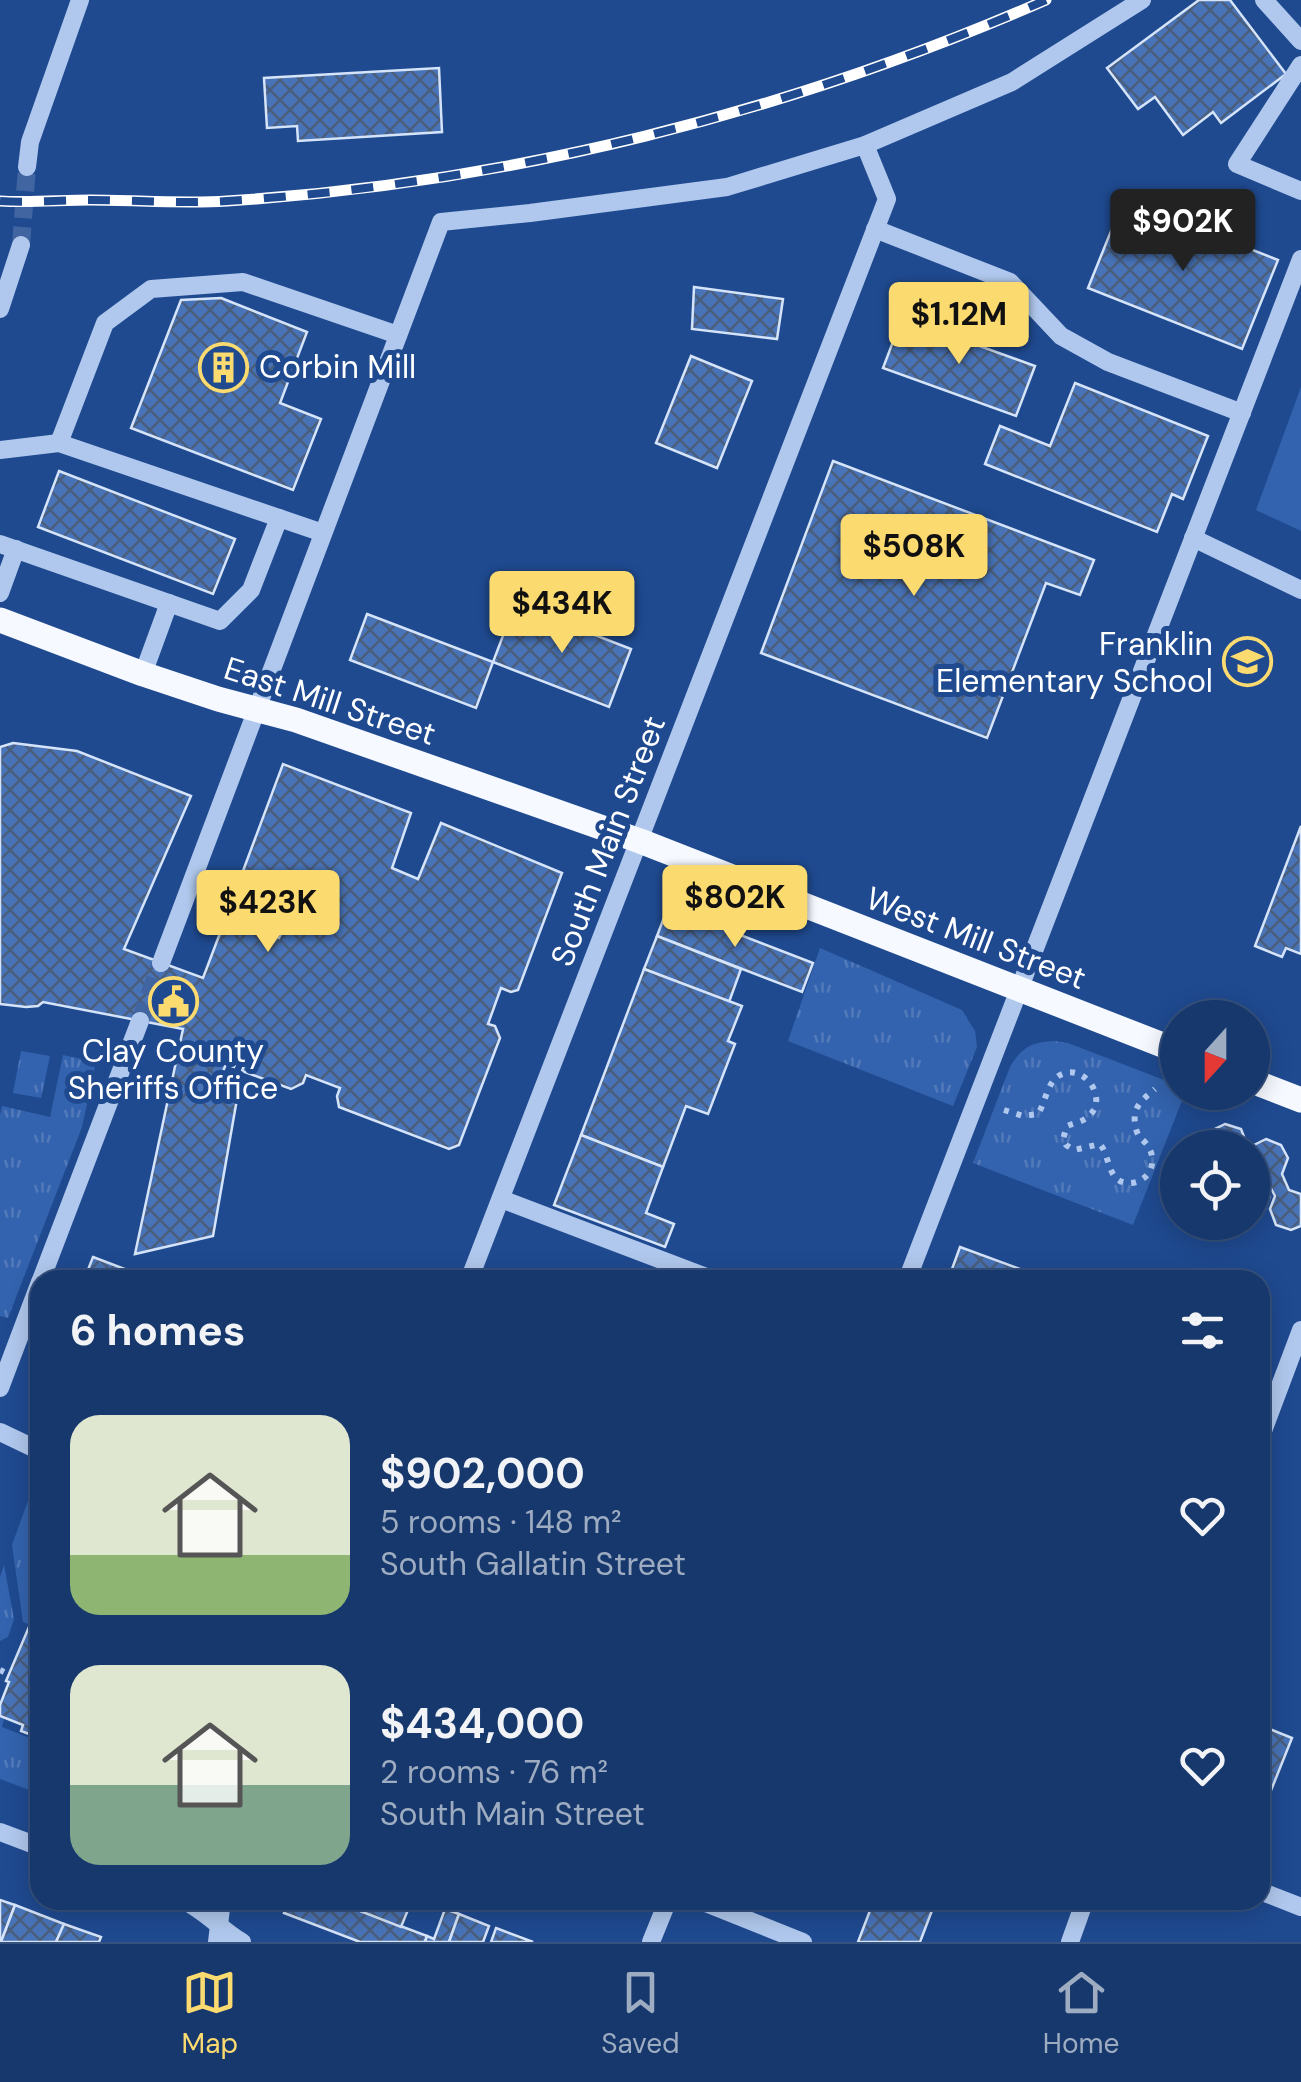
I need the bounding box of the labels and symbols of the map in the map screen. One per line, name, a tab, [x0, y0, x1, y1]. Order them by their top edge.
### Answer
pin: $902K	[1113, 189, 1253, 274]
pin: $1.12M	[878, 282, 1040, 367]
building icon: Corbin Mill	[198, 341, 250, 393]
place label: Corbin Mill	[259, 346, 416, 388]
pin: $508K	[844, 514, 984, 599]
pin: $434K	[492, 571, 632, 656]
place label: Franklin Elementary School	[936, 623, 1213, 702]
school or university icon: Franklin Elementary School	[1222, 636, 1274, 688]
street label: East Mill Street	[219, 647, 441, 755]
street label: South Main Street	[541, 710, 675, 972]
pin: $802K	[665, 865, 805, 950]
pin: $423K	[198, 870, 338, 955]
street label: West Mill Street	[860, 877, 1092, 999]
public building icon: Clay County Sheriffs Office	[147, 975, 199, 1027]
north arrow	[1160, 1000, 1270, 1110]
place label: Clay County Sheriffs Office	[68, 1030, 278, 1109]

